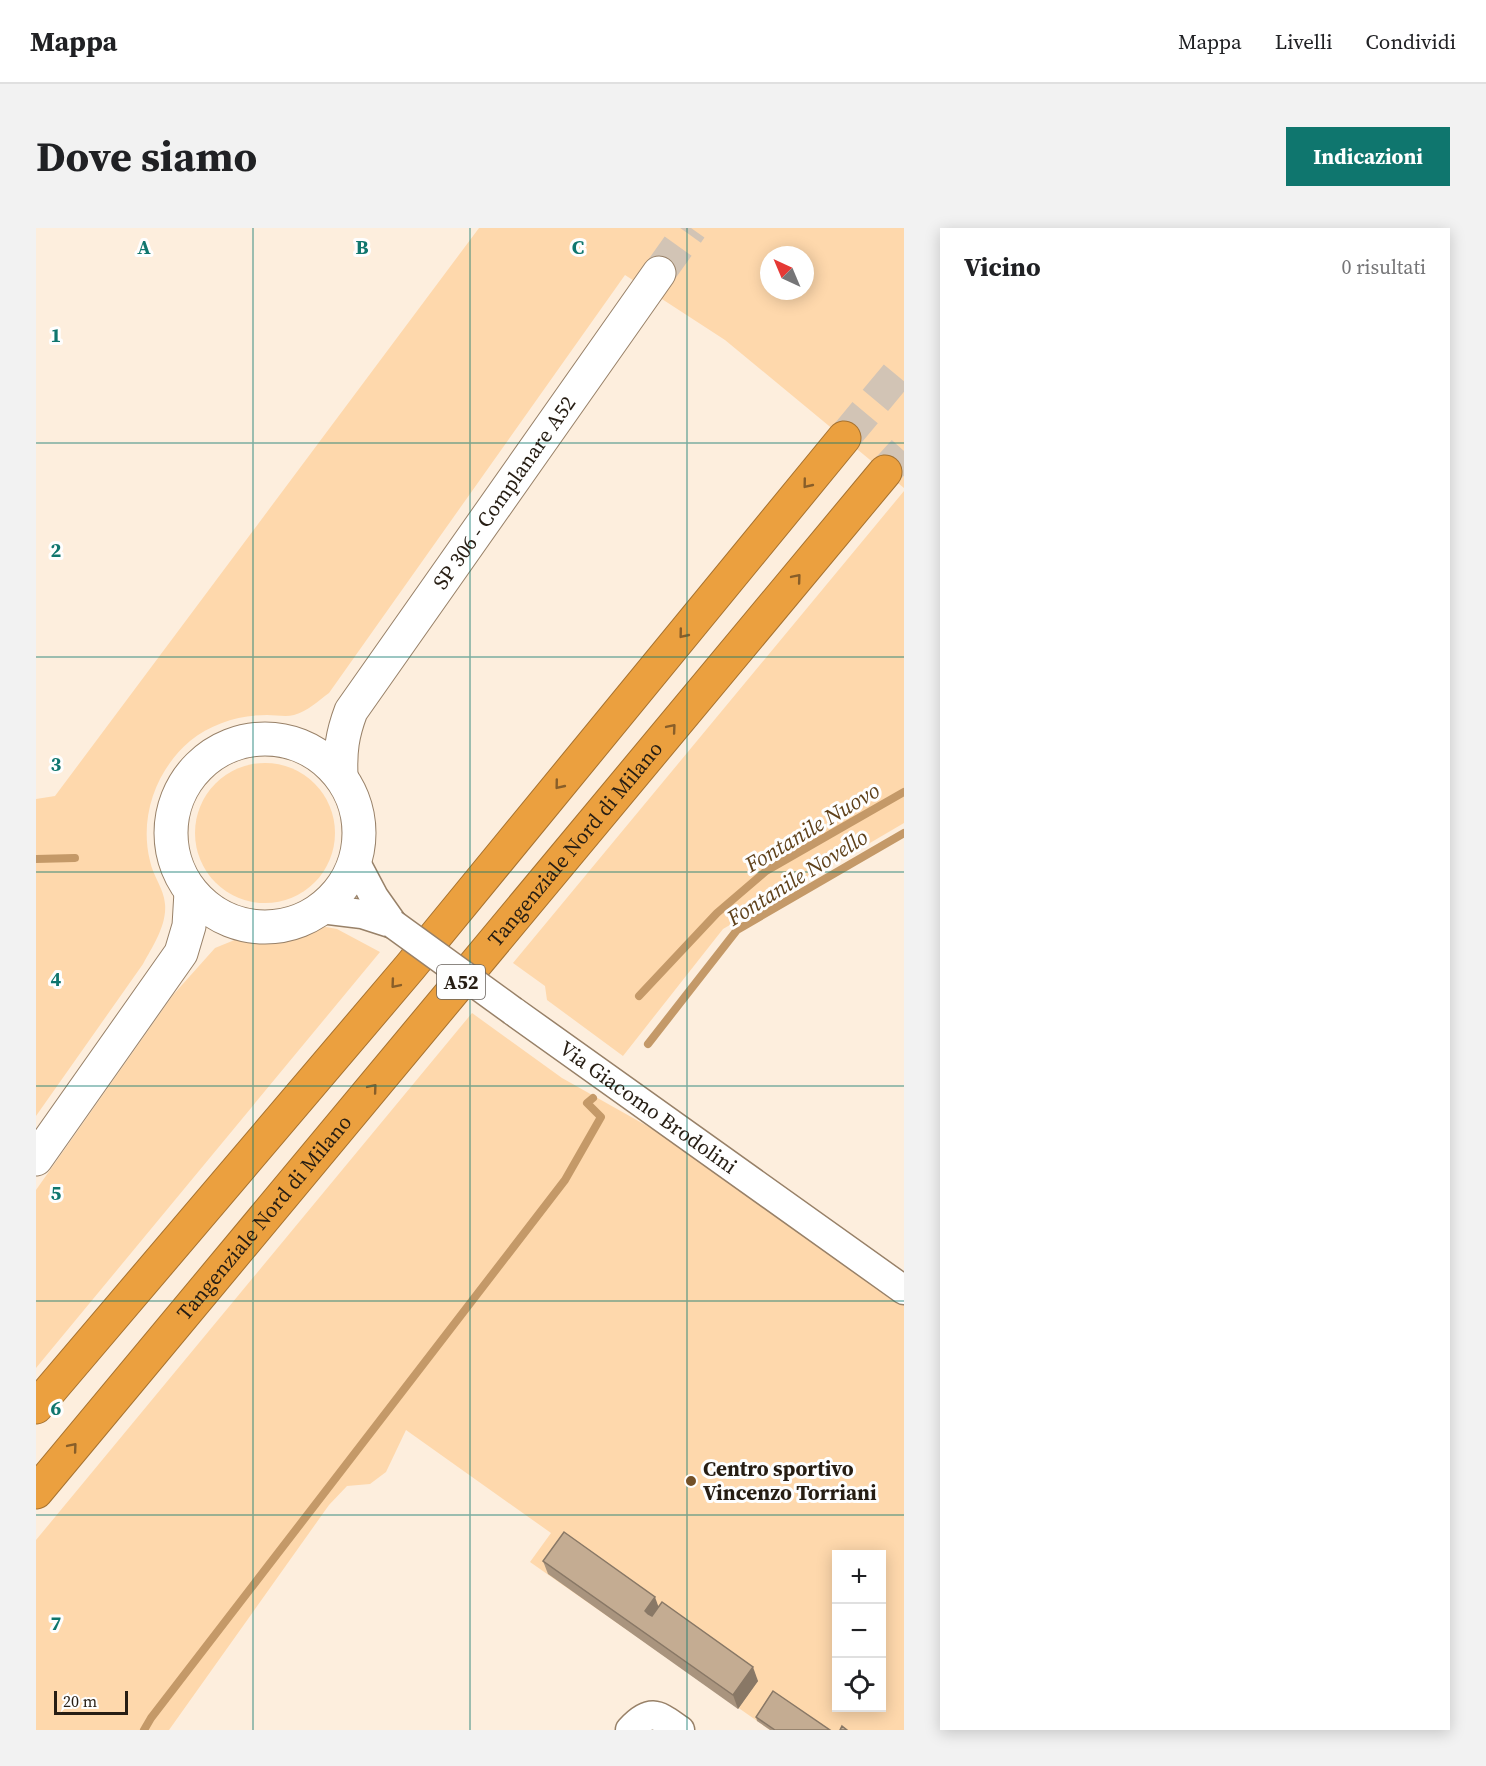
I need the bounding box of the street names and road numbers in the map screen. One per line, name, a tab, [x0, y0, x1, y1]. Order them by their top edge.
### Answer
street label: SP 306 - Complanare A52	[426, 390, 582, 595]
street label: Tangenziale Nord di Milano	[481, 735, 669, 953]
road number: A52	[437, 965, 485, 999]
street label: Via Giacomo Brodolini	[554, 1034, 743, 1180]
street label: Tangenziale Nord di Milano	[170, 1108, 358, 1326]

